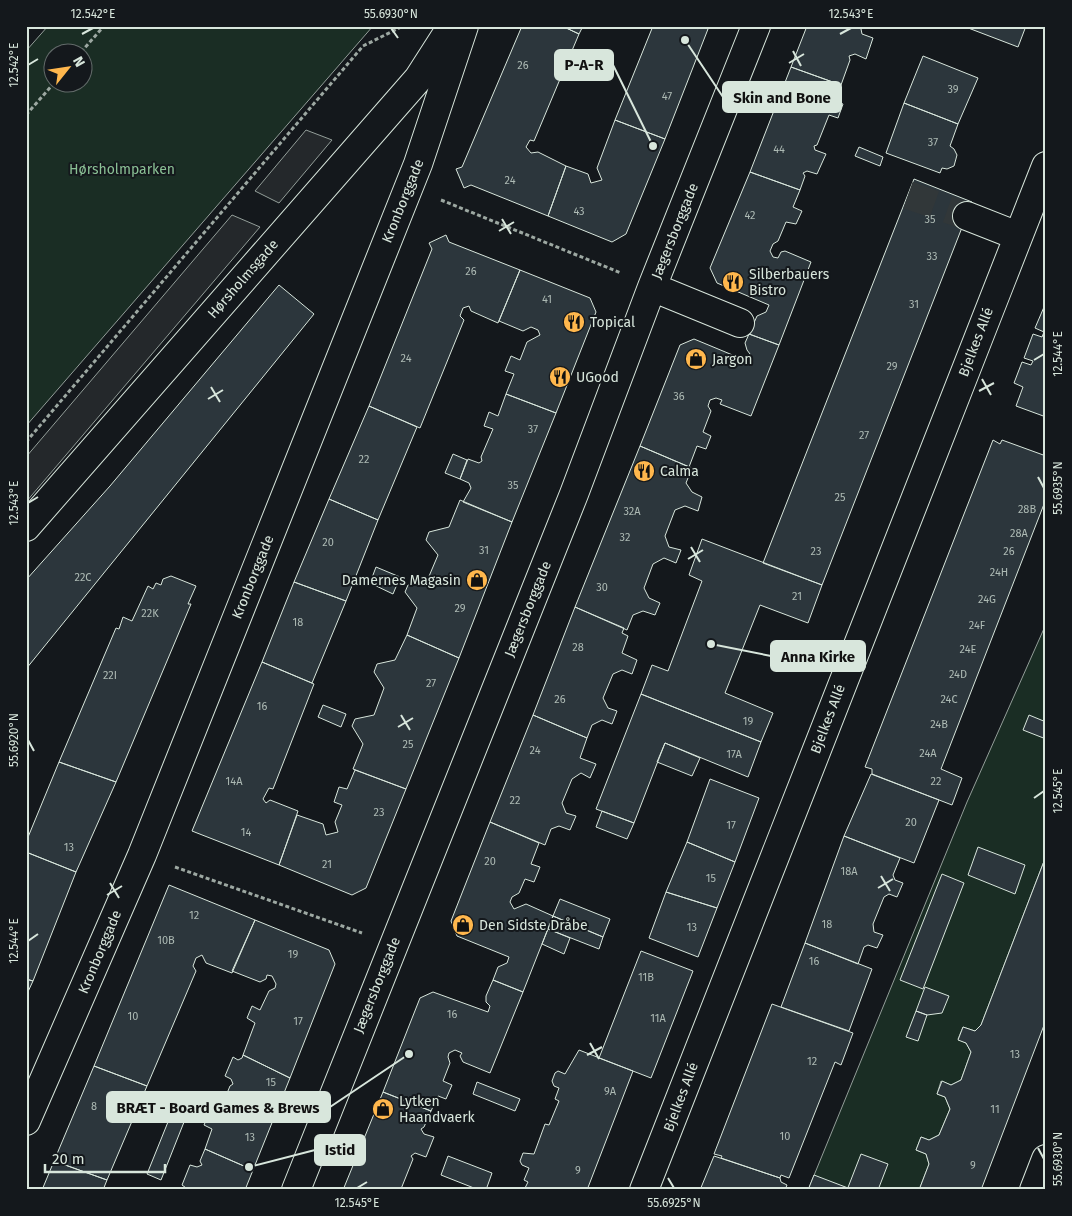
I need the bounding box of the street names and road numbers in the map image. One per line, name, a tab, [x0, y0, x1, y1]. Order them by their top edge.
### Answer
street label: Kronborggade	[378, 156, 428, 246]
street label: Jægersborggade	[648, 180, 702, 282]
street label: Hørsholmsgade	[204, 236, 282, 322]
street label: Bjelkes Allé	[955, 305, 997, 379]
street label: Kronborggade	[228, 532, 278, 622]
street label: Jægersborggade	[501, 558, 555, 660]
street label: Bjelkes Allé	[807, 682, 849, 756]
street label: Kronborggade	[75, 908, 125, 996]
street label: Jægersborggade	[350, 934, 404, 1036]
street label: Bjelkes Allé	[660, 1060, 702, 1134]

